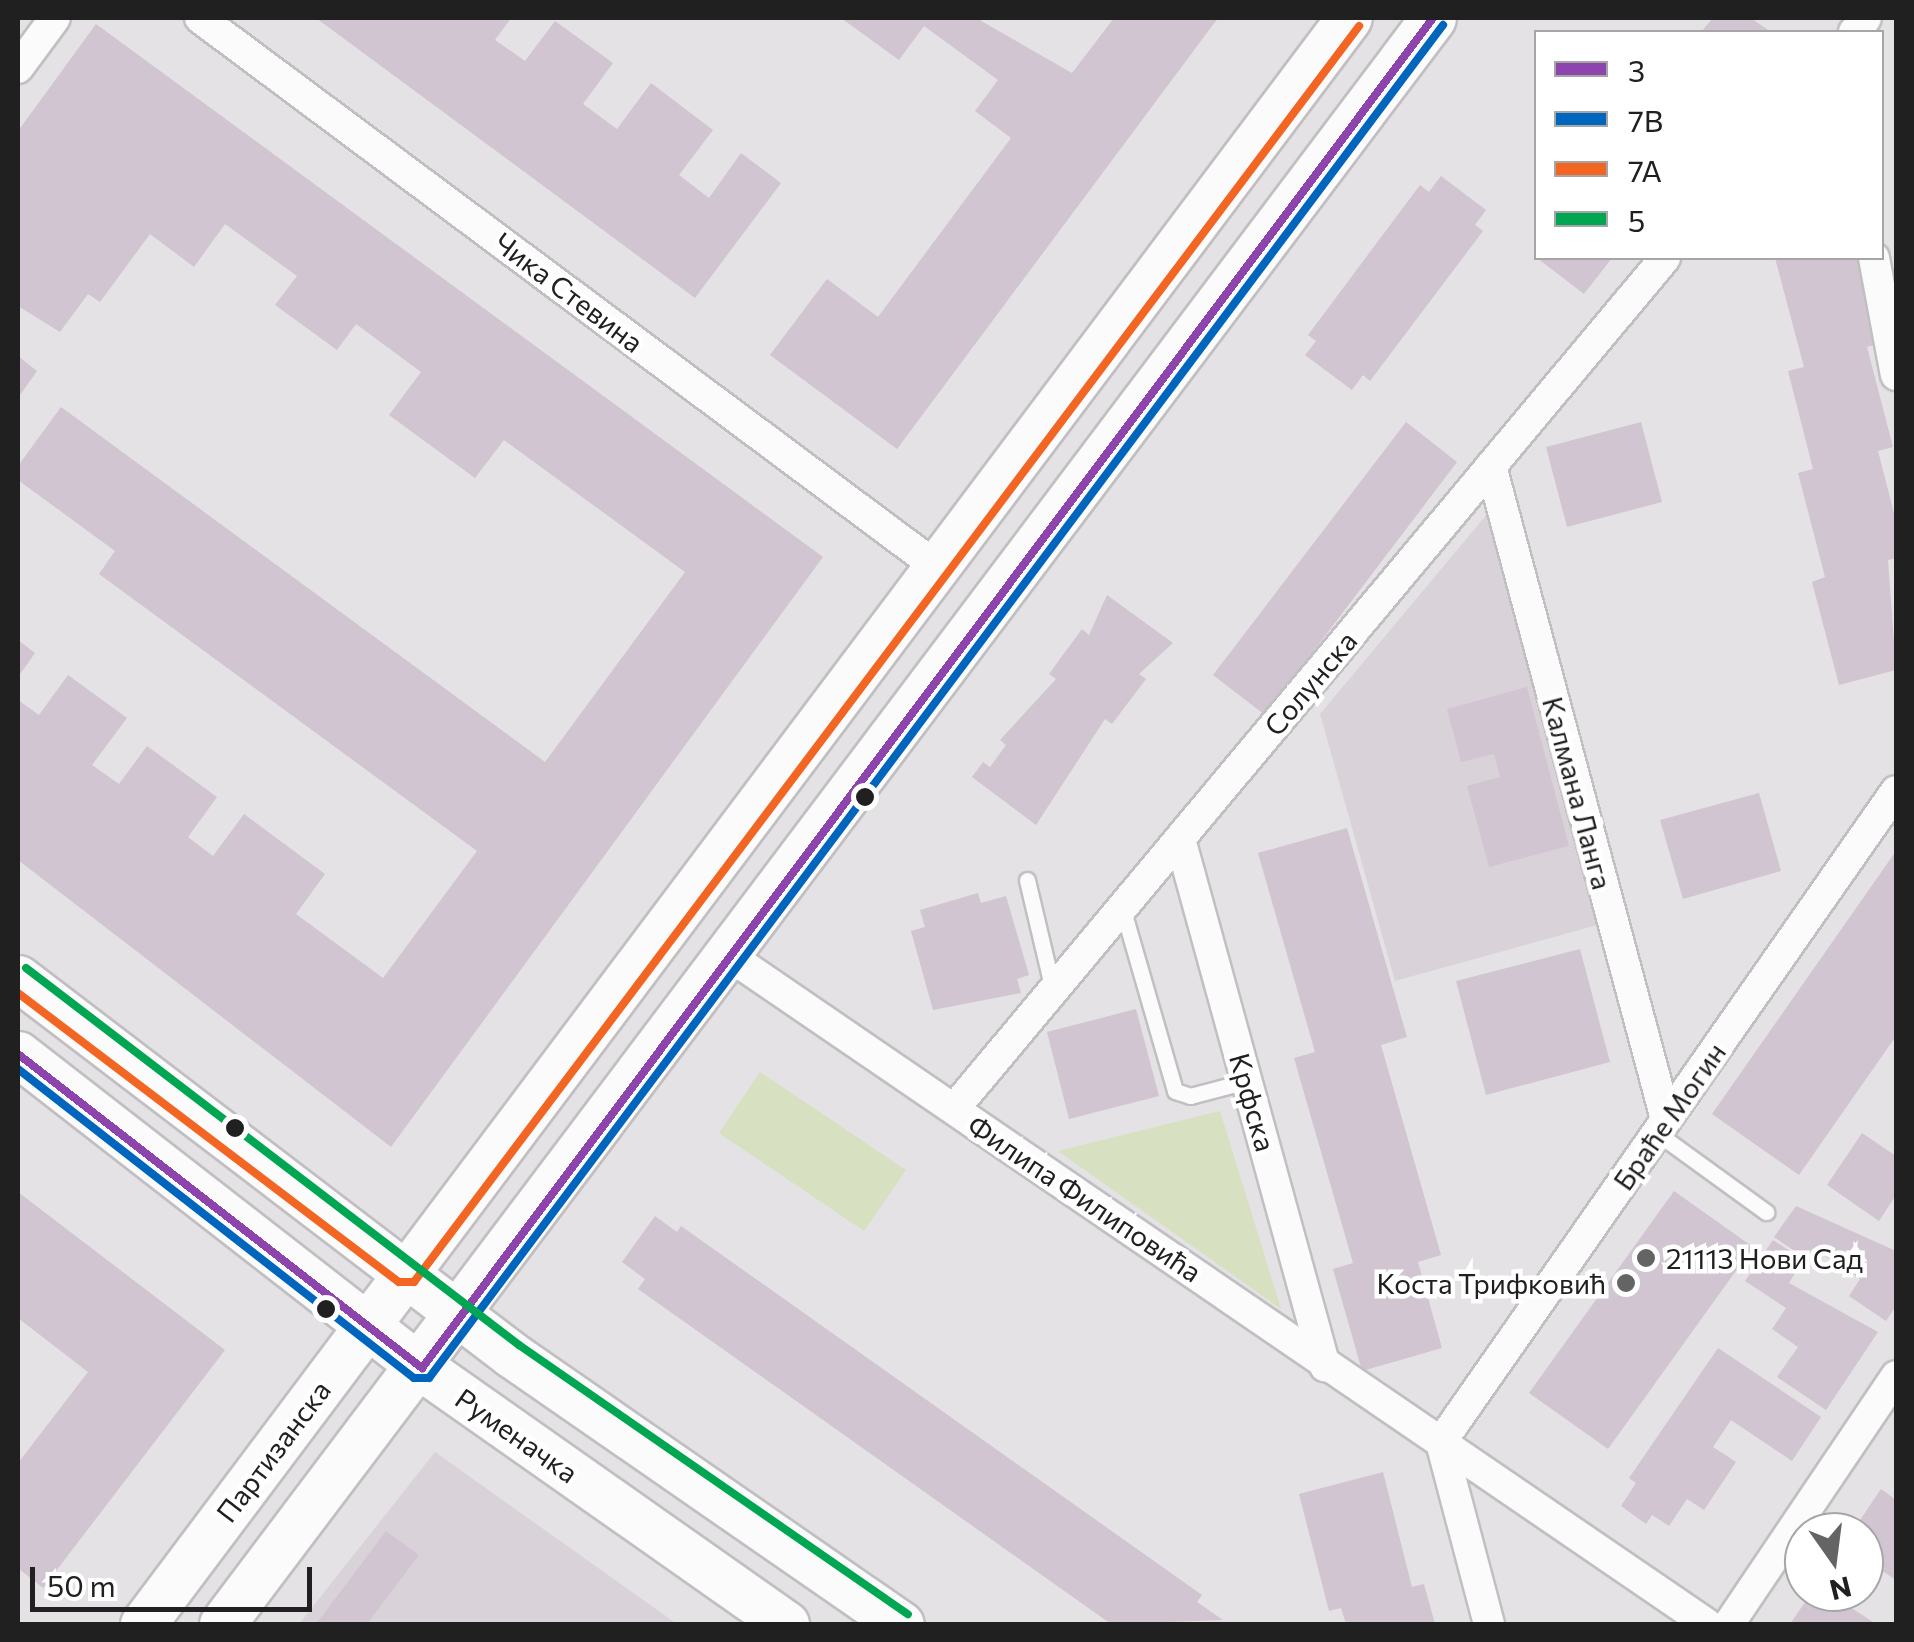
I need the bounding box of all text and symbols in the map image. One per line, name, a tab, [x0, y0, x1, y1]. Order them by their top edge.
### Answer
legend	[1534, 30, 1884, 260]
text: 3	[1628, 51, 1645, 88]
text: 7B	[1628, 101, 1663, 138]
text: 7A	[1628, 151, 1662, 188]
text: 5	[1628, 201, 1645, 238]
street label: Чика Стевина	[488, 225, 650, 359]
street label: Солунска	[1257, 624, 1363, 742]
street label: Калмана Ланга	[1536, 693, 1620, 893]
unlabelled marker	[855, 787, 875, 807]
street label: Браће Могин	[1606, 1036, 1732, 1196]
street label: Крфска	[1223, 1049, 1283, 1155]
street label: Филипа Филиповића	[962, 1107, 1208, 1289]
unlabelled marker	[225, 1118, 245, 1138]
place label: 21113 Нови Сад	[1666, 1241, 1863, 1275]
marker: 21113 Нови Сад	[1635, 1247, 1657, 1269]
place label: Коста Трифковић	[1376, 1266, 1606, 1300]
marker: Коста Трифковић	[1615, 1272, 1637, 1294]
unlabelled marker	[316, 1299, 336, 1319]
street label: Партизанска	[209, 1374, 337, 1528]
street label: Руменачка	[449, 1381, 585, 1489]
north arrow	[1784, 1512, 1884, 1612]
scale bar	[35, 1547, 318, 1609]
text: 50 m	[47, 1566, 116, 1603]
text: N	[1826, 1570, 1855, 1608]

